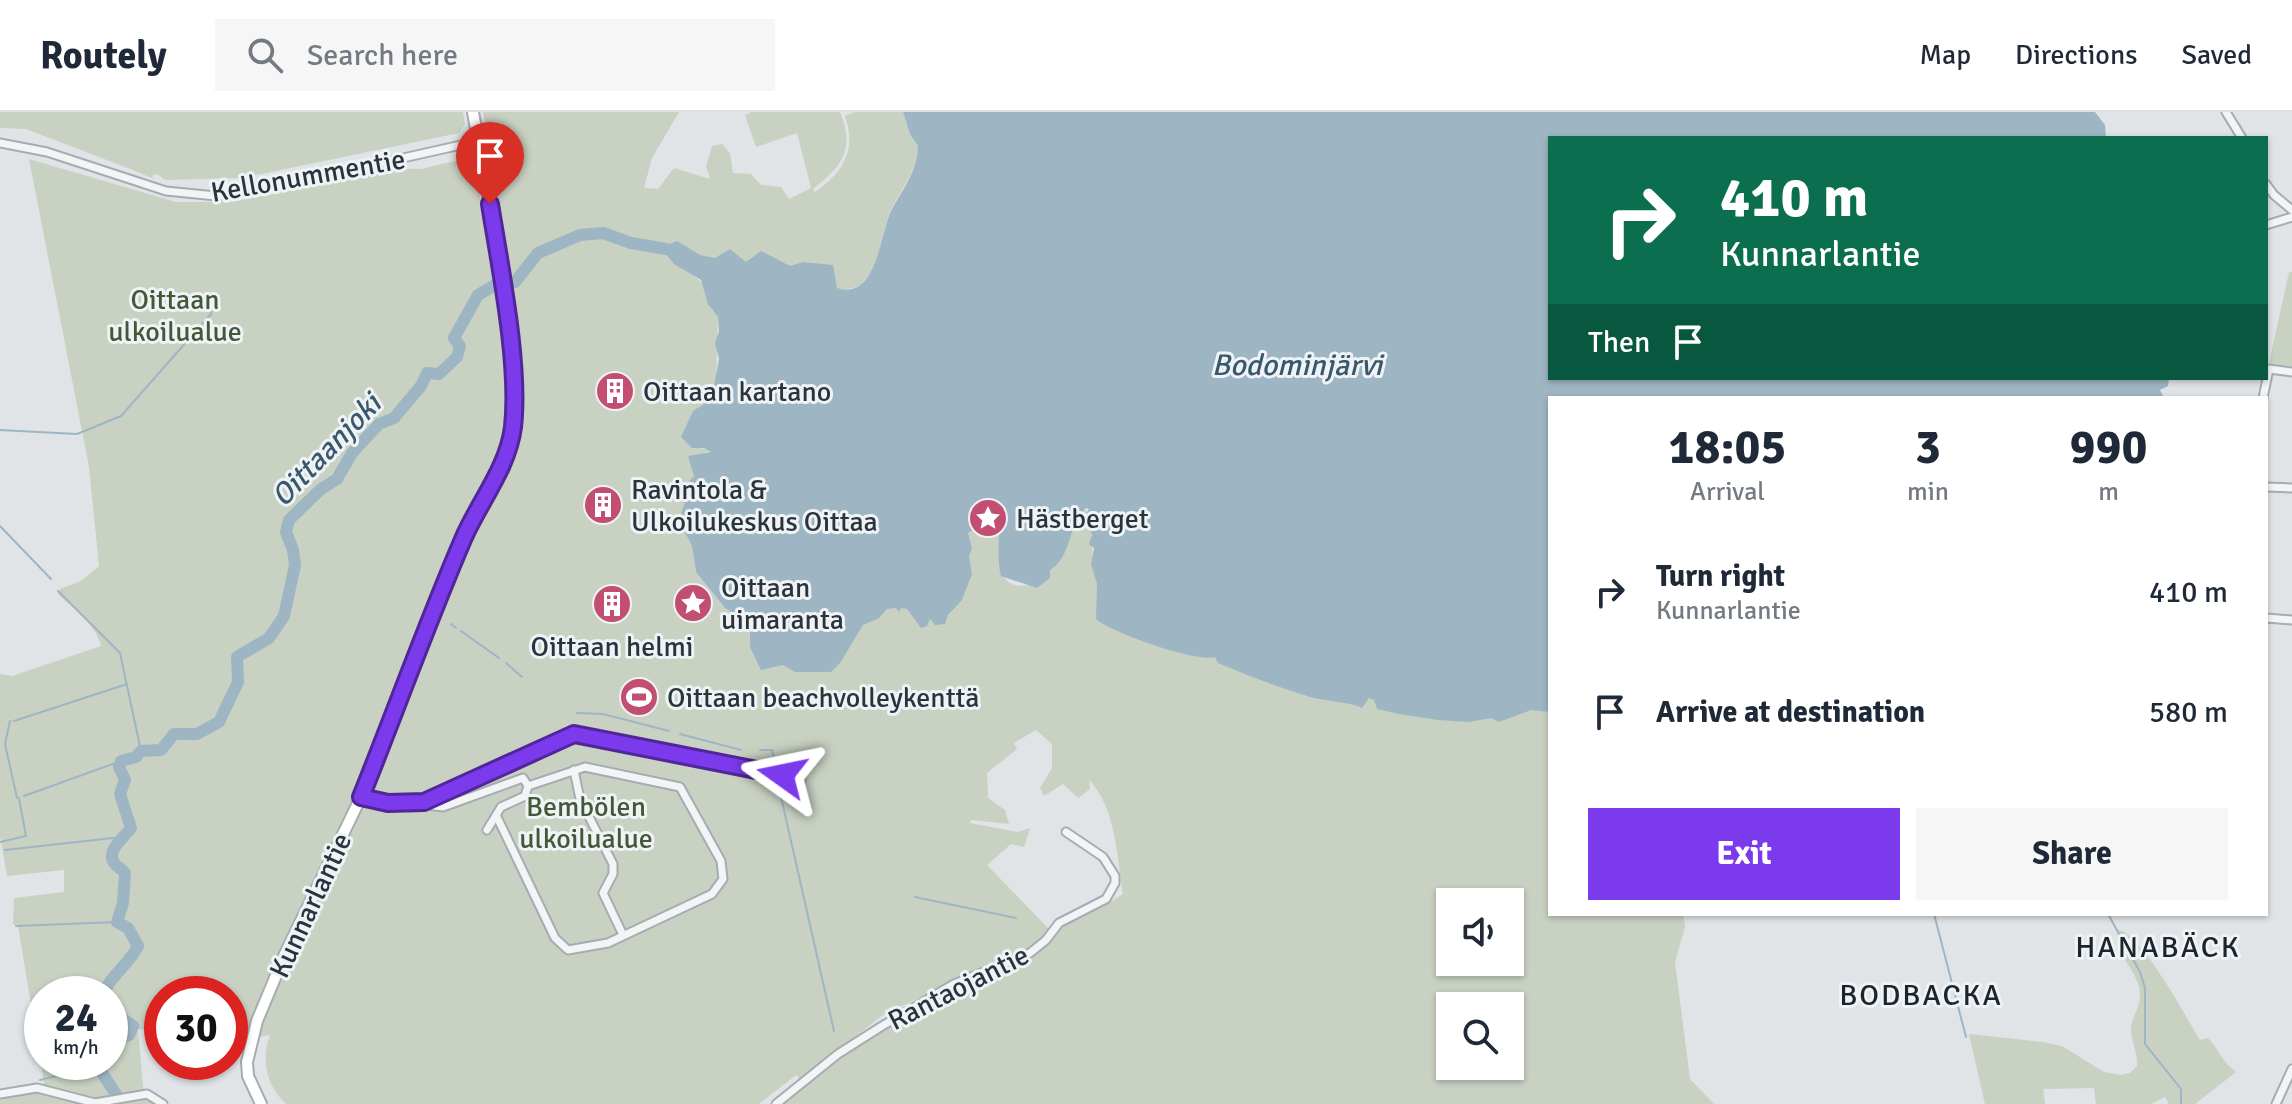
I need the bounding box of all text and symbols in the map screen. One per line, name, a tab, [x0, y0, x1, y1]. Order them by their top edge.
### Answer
search box	[215, 19, 775, 91]
text: Routely	[40, 32, 167, 79]
icon: search	[243, 33, 287, 77]
text: Search here	[307, 37, 458, 74]
text: Map	[1919, 38, 1971, 72]
text: Directions	[2015, 38, 2137, 72]
text: Saved	[2181, 38, 2252, 72]
pin	[456, 122, 524, 204]
icon: arrive	[468, 134, 512, 178]
street label: Kellonummentie	[208, 142, 408, 210]
text: 410 m	[1720, 163, 1868, 232]
icon: right	[1588, 168, 1692, 272]
text: Kunnarlantie	[1720, 232, 1920, 277]
park label: Oittaan ulkoilualue	[108, 283, 242, 349]
icon: arrive	[1666, 320, 1710, 364]
text: Then	[1588, 324, 1650, 361]
water label: Bodominjärvi	[1212, 347, 1385, 384]
building icon: Oittaan kartano	[594, 370, 636, 412]
place label: Oittaan kartano	[643, 375, 831, 409]
water label: Oittaanjoki	[264, 384, 391, 514]
text: 18:05	[1669, 418, 1786, 477]
text: 3	[1915, 418, 1941, 477]
text: 990	[2070, 418, 2147, 477]
place label: Ravintola & Ulkoilukeskus Oittaa	[631, 473, 878, 539]
text: Arrival	[1690, 476, 1765, 508]
text: min	[1907, 476, 1949, 508]
text: m	[2098, 476, 2119, 508]
building icon: Ravintola & Ulkoilukeskus Oittaa	[582, 484, 624, 526]
place icon: Hästberget	[967, 497, 1009, 539]
place label: Hästberget	[1016, 502, 1149, 536]
text: Turn right	[1656, 558, 1785, 595]
icon: right	[1588, 570, 1632, 614]
place label: Oittaan uimaranta	[721, 571, 844, 637]
text: 410 m	[2149, 574, 2228, 611]
place icon: Oittaan uimaranta	[672, 582, 714, 624]
building icon: Oittaan helmi	[591, 583, 633, 625]
text: Kunnarlantie	[1656, 595, 1801, 627]
place label: Oittaan helmi	[531, 630, 693, 664]
sports icon: Oittaan beachvolleykenttä	[618, 676, 660, 718]
place label: Oittaan beachvolleykenttä	[667, 681, 979, 715]
icon: arrive	[1588, 690, 1632, 734]
text: Arrive at destination	[1656, 694, 1925, 731]
text: 580 m	[2149, 694, 2228, 731]
position arrow	[740, 733, 824, 817]
park label: Bembölen ulkoilualue	[519, 790, 653, 856]
button: Exit	[1588, 808, 1900, 900]
button: Share	[1916, 808, 2228, 900]
street label: Kunnarlantie	[263, 828, 359, 983]
map controls	[1436, 888, 1524, 1080]
button: sound	[1436, 888, 1524, 976]
district label: HANABÄCK	[2075, 929, 2241, 966]
street label: Rantaojantie	[882, 938, 1035, 1038]
speed limit sign: 30	[144, 976, 248, 1080]
district label: BODBACKA	[1839, 977, 2003, 1014]
button: search	[1436, 992, 1524, 1080]
text: 24	[54, 993, 98, 1043]
text: km/h	[53, 1035, 99, 1060]

